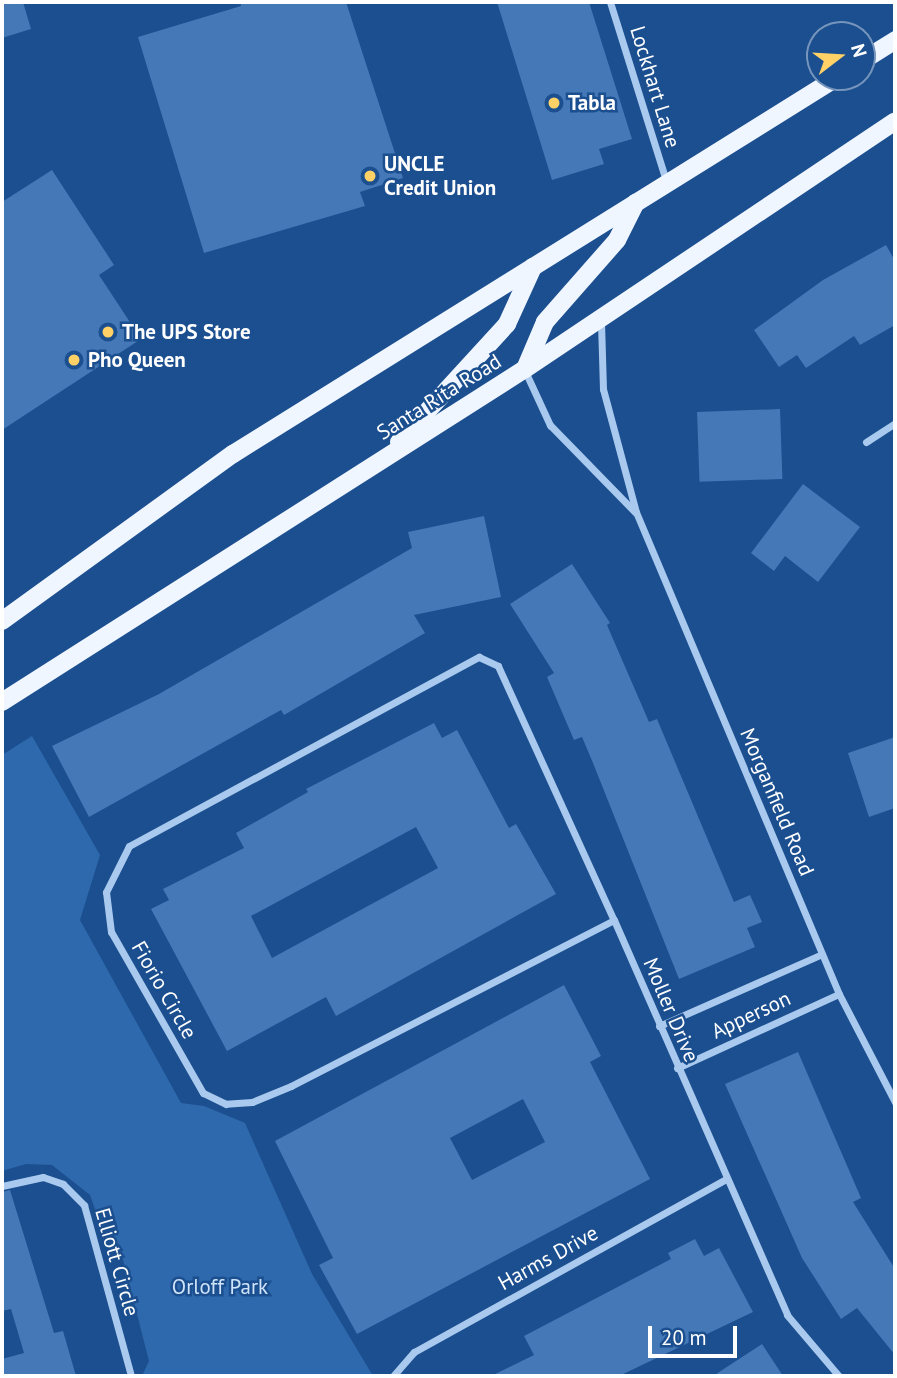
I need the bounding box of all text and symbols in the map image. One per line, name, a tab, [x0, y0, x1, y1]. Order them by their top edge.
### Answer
north arrow	[806, 21, 876, 91]
street label: Lockhart Lane	[625, 23, 685, 151]
text: N	[846, 41, 872, 60]
place label: Tabla	[568, 90, 616, 116]
marker: Tabla	[546, 95, 562, 111]
place label: UNCLE Credit Union	[384, 151, 496, 201]
marker: UNCLE Credit Union	[362, 168, 378, 184]
place label: The UPS Store	[122, 319, 251, 345]
marker: The UPS Store	[100, 324, 116, 340]
place label: Pho Queen	[88, 347, 186, 373]
street label: Santa Rita Road	[372, 349, 506, 445]
marker: Pho Queen	[66, 352, 82, 368]
street label: Morganfield Road	[735, 725, 819, 879]
street label: Fiorio Circle	[126, 937, 202, 1043]
street label: Moller Drive	[638, 954, 704, 1066]
street label: Apperson	[707, 986, 795, 1044]
street label: Elliott Circle	[90, 1205, 144, 1319]
street label: Harms Drive	[494, 1220, 602, 1296]
park label: Orloff Park	[172, 1274, 268, 1300]
scale bar	[652, 1312, 741, 1356]
text: 20 m	[661, 1324, 707, 1351]

